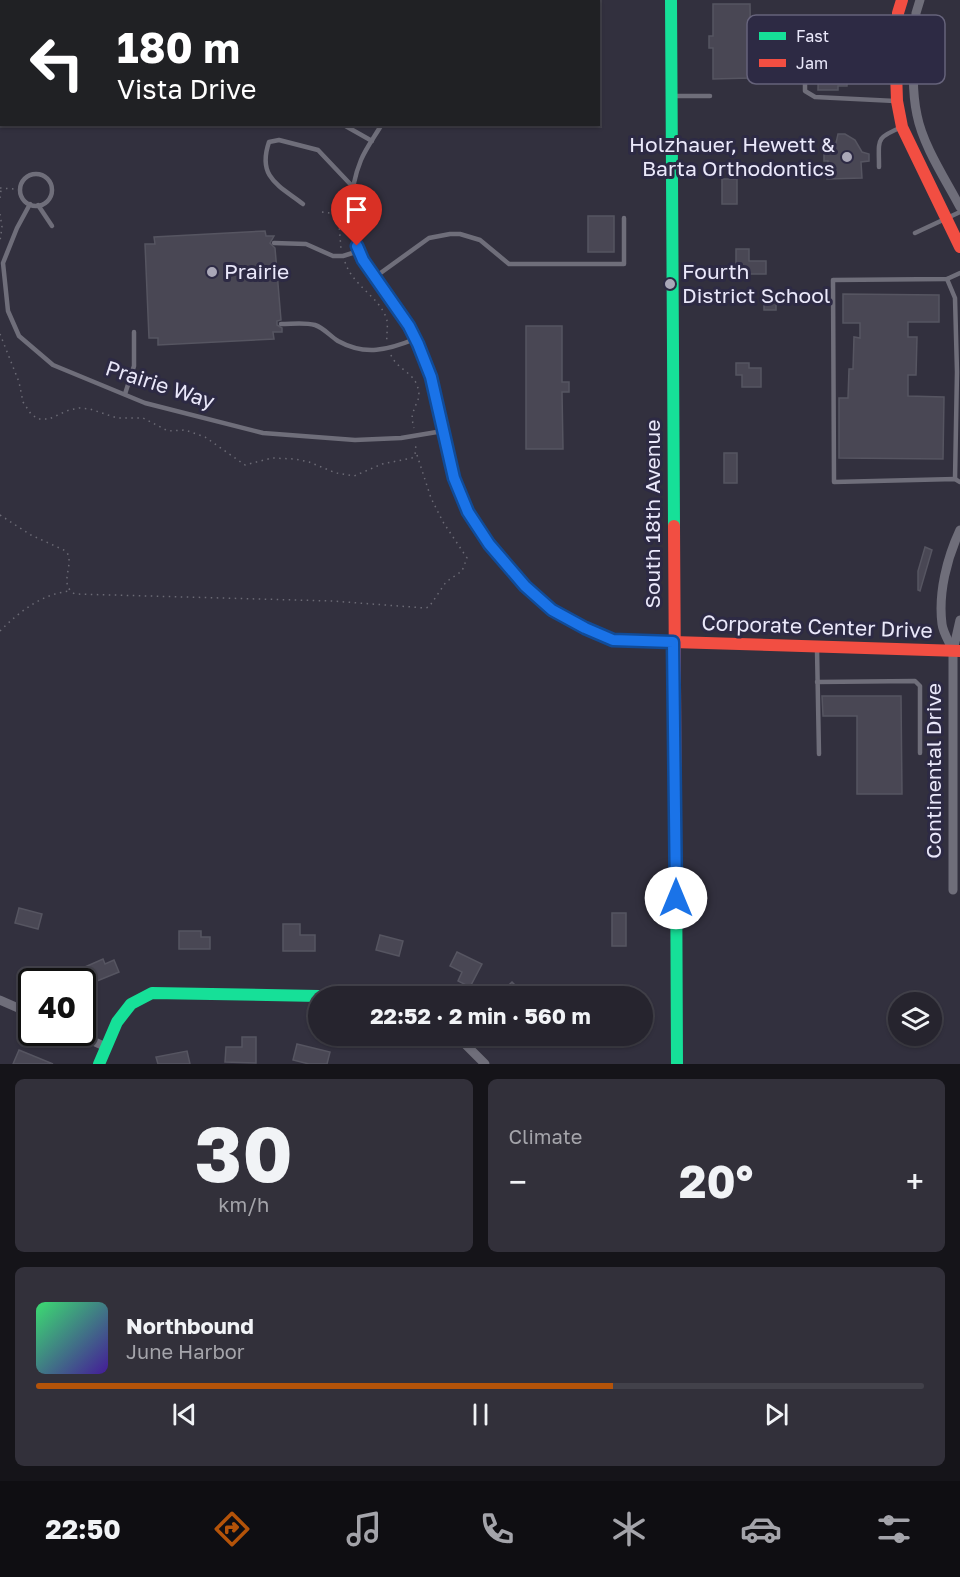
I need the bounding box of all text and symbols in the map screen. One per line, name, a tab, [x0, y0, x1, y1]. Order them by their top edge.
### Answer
legend	[747, 15, 945, 84]
text: 180 m	[117, 22, 240, 72]
icon: left	[18, 24, 96, 102]
text: Fast	[796, 26, 829, 46]
text: Jam	[796, 53, 828, 73]
text: Vista Drive	[117, 73, 256, 105]
place label: Holzhauer, Hewett & Barta Orthodontics	[629, 131, 835, 181]
marker: Holzhauer, Hewett & Barta Orthodontics	[840, 150, 854, 164]
pin	[331, 184, 382, 246]
icon: arrive	[340, 193, 373, 226]
place label: Prairie	[224, 258, 289, 284]
place label: Fourth District School	[682, 258, 831, 308]
marker: Prairie	[205, 265, 219, 279]
marker: Fourth District School	[663, 277, 677, 291]
street label: Prairie Way	[103, 354, 218, 414]
street label: South 18th Avenue	[639, 420, 665, 609]
street label: Corporate Center Drive	[701, 609, 933, 643]
street label: Continental Drive	[920, 683, 946, 859]
position arrow	[644, 866, 708, 930]
speed limit sign: 40	[18, 968, 96, 1046]
map controls	[888, 992, 942, 1046]
button: layers	[888, 992, 942, 1046]
text: 22:52 · 2 min · 560 m	[370, 1002, 591, 1029]
text: 30	[195, 1106, 293, 1199]
text: Climate	[509, 1124, 582, 1148]
text: 20°	[679, 1154, 753, 1208]
text: −	[509, 1162, 527, 1201]
text: +	[906, 1162, 924, 1201]
text: km/h	[218, 1192, 269, 1216]
text: Northbound	[126, 1312, 254, 1339]
text: June Harbor	[126, 1339, 245, 1363]
icon: previous	[168, 1398, 201, 1431]
icon: pause	[464, 1398, 497, 1431]
icon: next	[760, 1398, 793, 1431]
icon: directions	[211, 1508, 253, 1550]
icon: music	[343, 1508, 385, 1550]
icon: phone	[476, 1508, 518, 1550]
icon: climate	[608, 1508, 650, 1550]
icon: car	[740, 1508, 782, 1550]
icon: filters	[873, 1508, 915, 1550]
text: 22:50	[45, 1513, 121, 1545]

